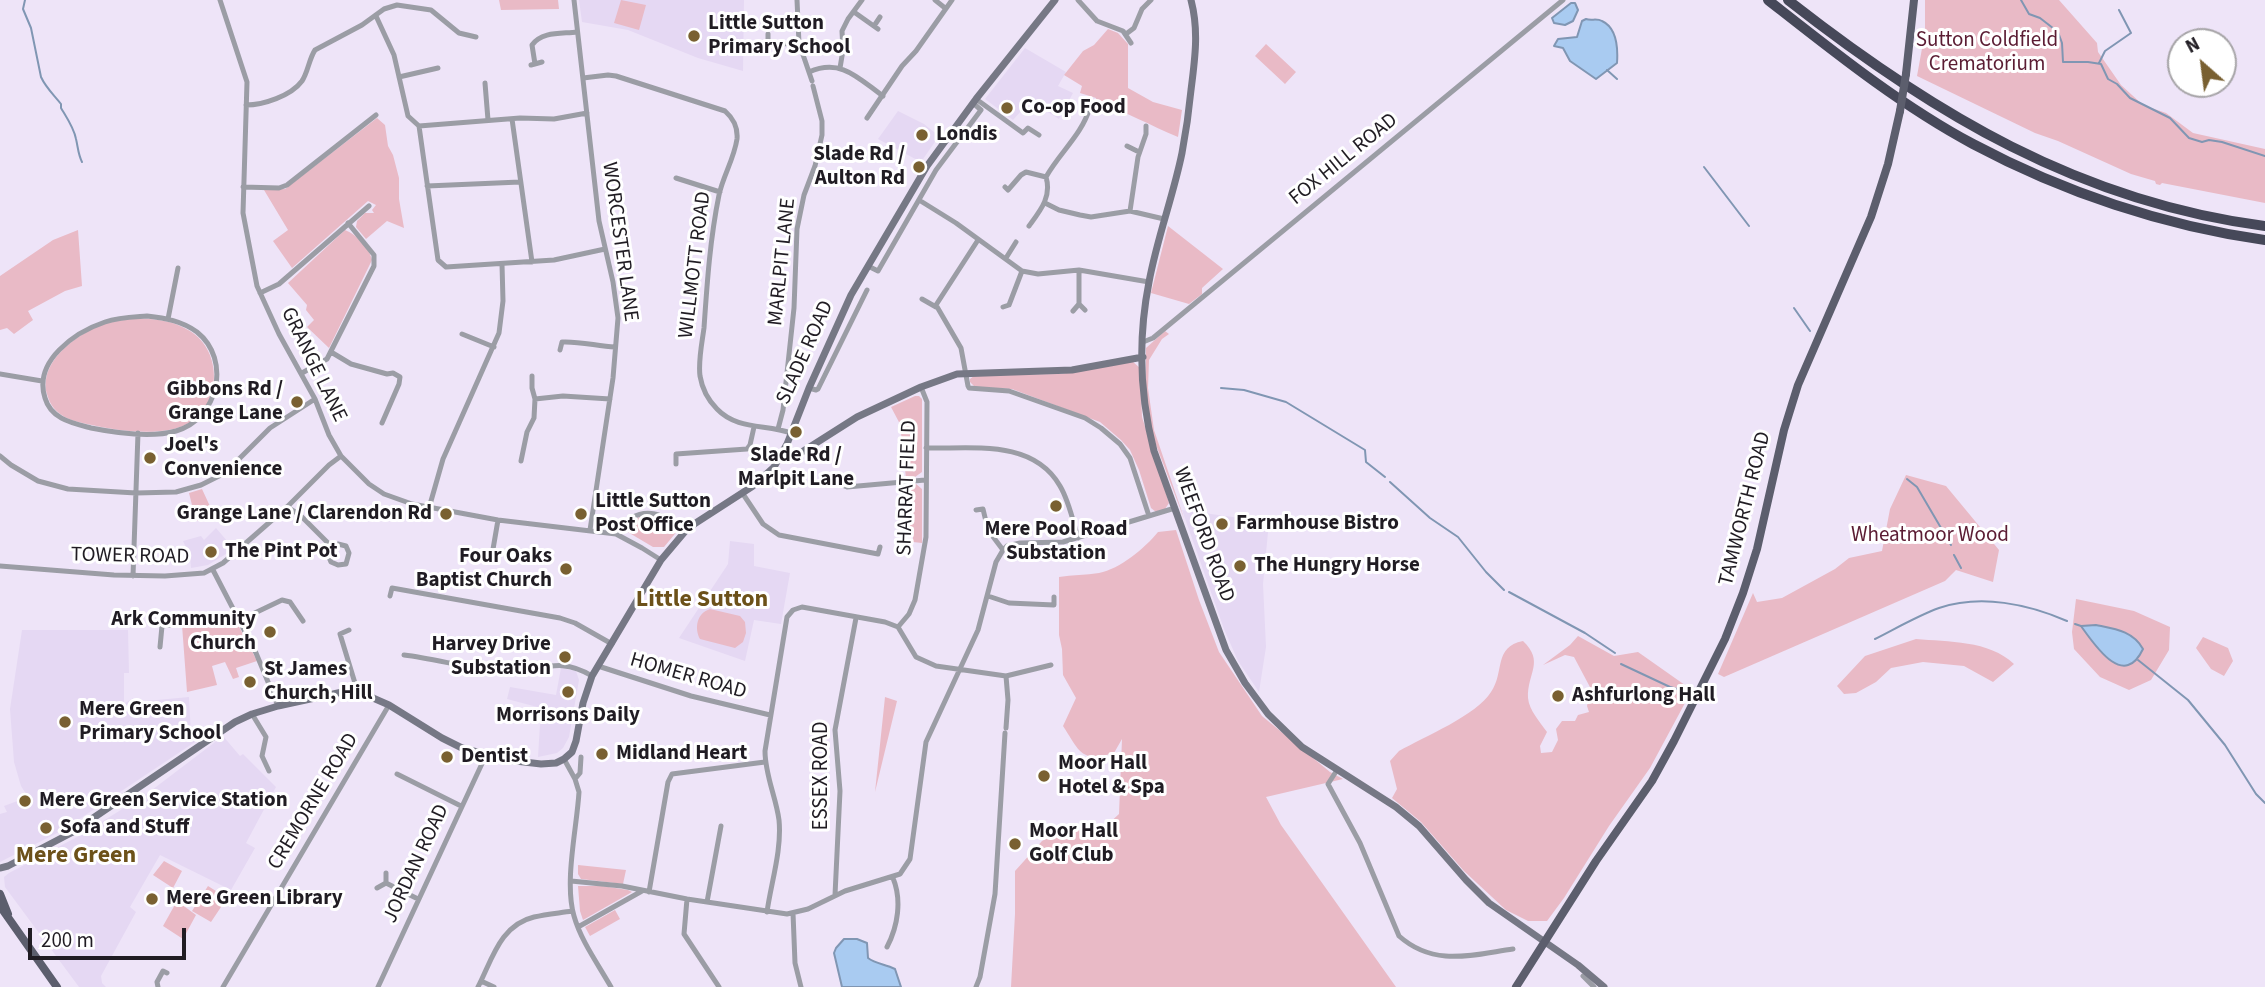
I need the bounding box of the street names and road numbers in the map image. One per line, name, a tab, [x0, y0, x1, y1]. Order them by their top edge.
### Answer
street label: FOX HILL ROAD	[1285, 109, 1403, 211]
street label: WORCESTER LANE	[595, 161, 643, 323]
street label: WILLMOTT ROAD	[674, 190, 718, 340]
street label: MARLPIT LANE	[764, 197, 802, 327]
street label: SLADE ROAD	[772, 297, 840, 409]
street label: GRANGE LANE	[274, 304, 352, 426]
street label: SHARRAT FIELD	[893, 420, 923, 556]
street label: TAMWORTH ROAD	[1715, 429, 1777, 589]
street label: WEEFORD ROAD	[1167, 464, 1239, 606]
street label: TOWER ROAD	[71, 543, 189, 571]
street label: HOMER ROAD	[627, 648, 749, 706]
street label: ESSEX ROAD	[809, 721, 835, 831]
street label: CREMORNE ROAD	[263, 729, 365, 875]
street label: JORDAN ROAD	[379, 801, 455, 927]

